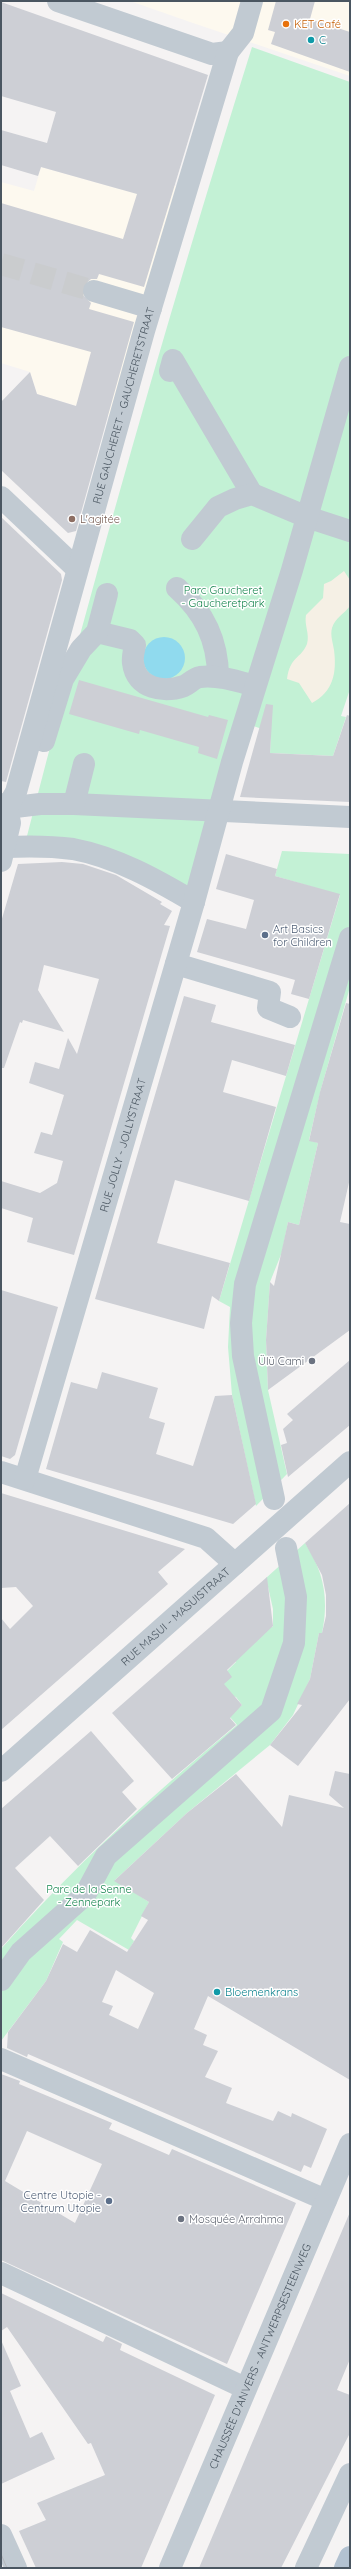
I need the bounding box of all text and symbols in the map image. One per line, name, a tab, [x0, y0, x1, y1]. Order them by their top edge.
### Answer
place label: KET Café	[294, 17, 341, 31]
marker: KET Café	[281, 19, 291, 29]
place label: C	[319, 33, 326, 47]
marker: C	[306, 35, 316, 45]
street label: RUE GAUCHERET - GAUCHERETSTRAAT	[89, 305, 158, 505]
place label: L'agitée	[80, 512, 120, 526]
marker: L'agitée	[67, 514, 77, 524]
park label: Parc Gaucheret - Gaucheretpark	[181, 583, 265, 610]
place label: Art Basics for Children	[273, 922, 332, 949]
marker: Art Basics for Children	[260, 930, 270, 940]
street label: RUE JOLLY - JOLLYSTRAAT	[97, 1076, 149, 1214]
place label: Ülü Cami	[258, 1354, 304, 1368]
marker: Ülü Cami	[307, 1356, 317, 1366]
street label: RUE MASUI - MASUISTRAAT	[118, 1564, 233, 1669]
park label: Parc de la Senne - Zennepark	[46, 1882, 132, 1909]
place label: Bloemenkrans	[225, 1985, 298, 1999]
marker: Bloemenkrans	[212, 1987, 222, 1997]
place label: Centre Utopie - Centrum Utopie	[21, 2188, 101, 2215]
marker: Centre Utopie - Centrum Utopie	[104, 2196, 114, 2206]
place label: Mosquée Arrahma	[189, 2212, 283, 2226]
marker: Mosquée Arrahma	[176, 2214, 186, 2224]
street label: CHAUSSÉE D'ANVERS - ANTWERPSESTEENWEG	[206, 2241, 314, 2471]

